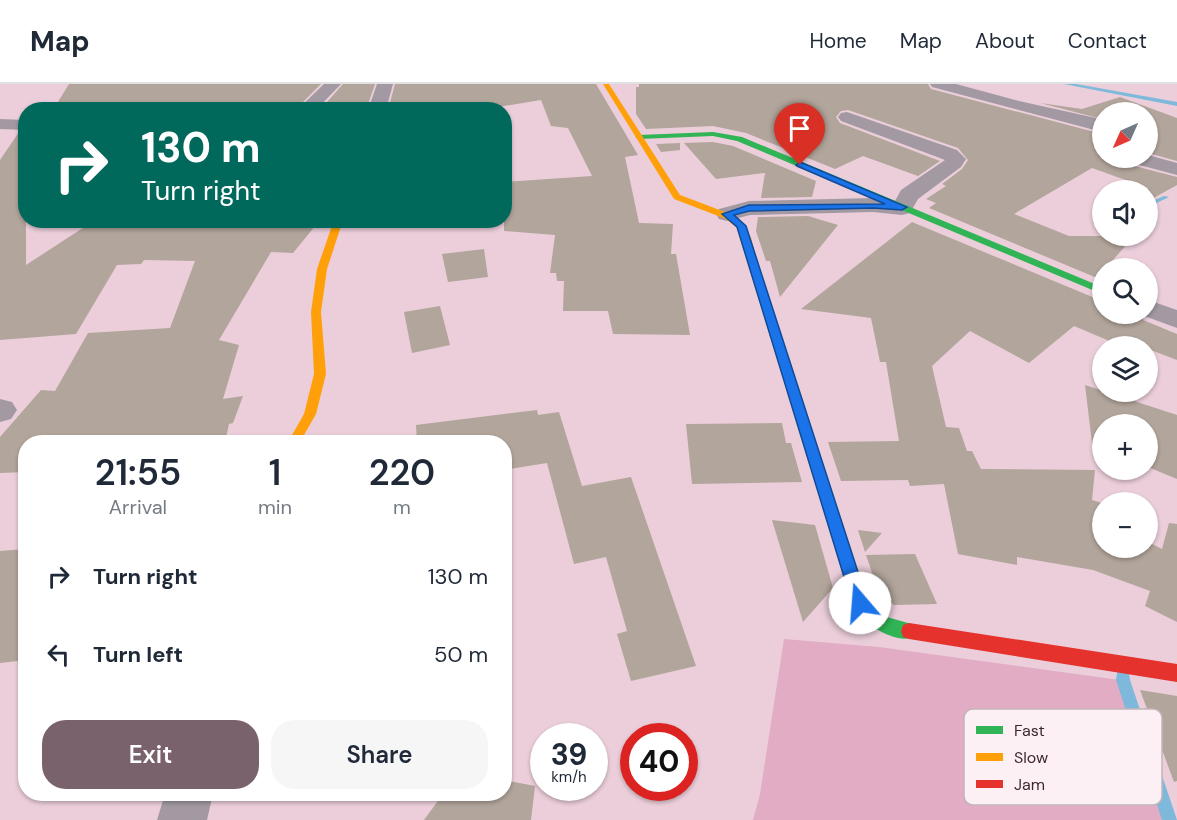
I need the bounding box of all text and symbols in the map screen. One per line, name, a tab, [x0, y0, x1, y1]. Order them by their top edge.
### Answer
text: Map	[30, 23, 90, 60]
text: Home	[809, 27, 867, 55]
text: Map	[900, 27, 942, 55]
text: About	[975, 27, 1035, 55]
text: Contact	[1068, 27, 1147, 55]
north arrow	[1092, 102, 1158, 168]
map controls	[1092, 102, 1158, 558]
pin	[774, 103, 825, 165]
icon: arrive	[783, 112, 816, 145]
text: 130 m	[141, 120, 261, 175]
icon: right	[42, 126, 120, 204]
text: Turn right	[141, 173, 261, 208]
button: sound	[1092, 180, 1158, 246]
button: search	[1092, 258, 1158, 324]
button: layers	[1092, 336, 1158, 402]
button: +	[1092, 414, 1158, 480]
text: 21:55	[95, 449, 181, 496]
text: 1	[269, 449, 281, 496]
text: 220	[369, 449, 435, 496]
button: −	[1092, 492, 1158, 558]
text: Arrival	[109, 494, 167, 520]
text: min	[258, 494, 292, 520]
text: m	[393, 494, 411, 520]
icon: right	[42, 560, 75, 593]
text: Turn right	[93, 562, 198, 591]
text: 130 m	[428, 562, 488, 591]
position arrow	[828, 571, 892, 635]
icon: left	[42, 638, 75, 671]
text: Turn left	[93, 640, 183, 669]
text: 50 m	[434, 640, 488, 669]
legend	[964, 709, 1162, 805]
button: Exit	[42, 720, 259, 789]
button: Share	[271, 720, 488, 789]
text: Fast	[1014, 720, 1045, 741]
speed limit sign: 40	[620, 723, 698, 801]
text: 39	[551, 735, 587, 774]
text: Slow	[1014, 747, 1048, 768]
text: km/h	[551, 767, 587, 787]
text: Jam	[1014, 774, 1045, 795]

